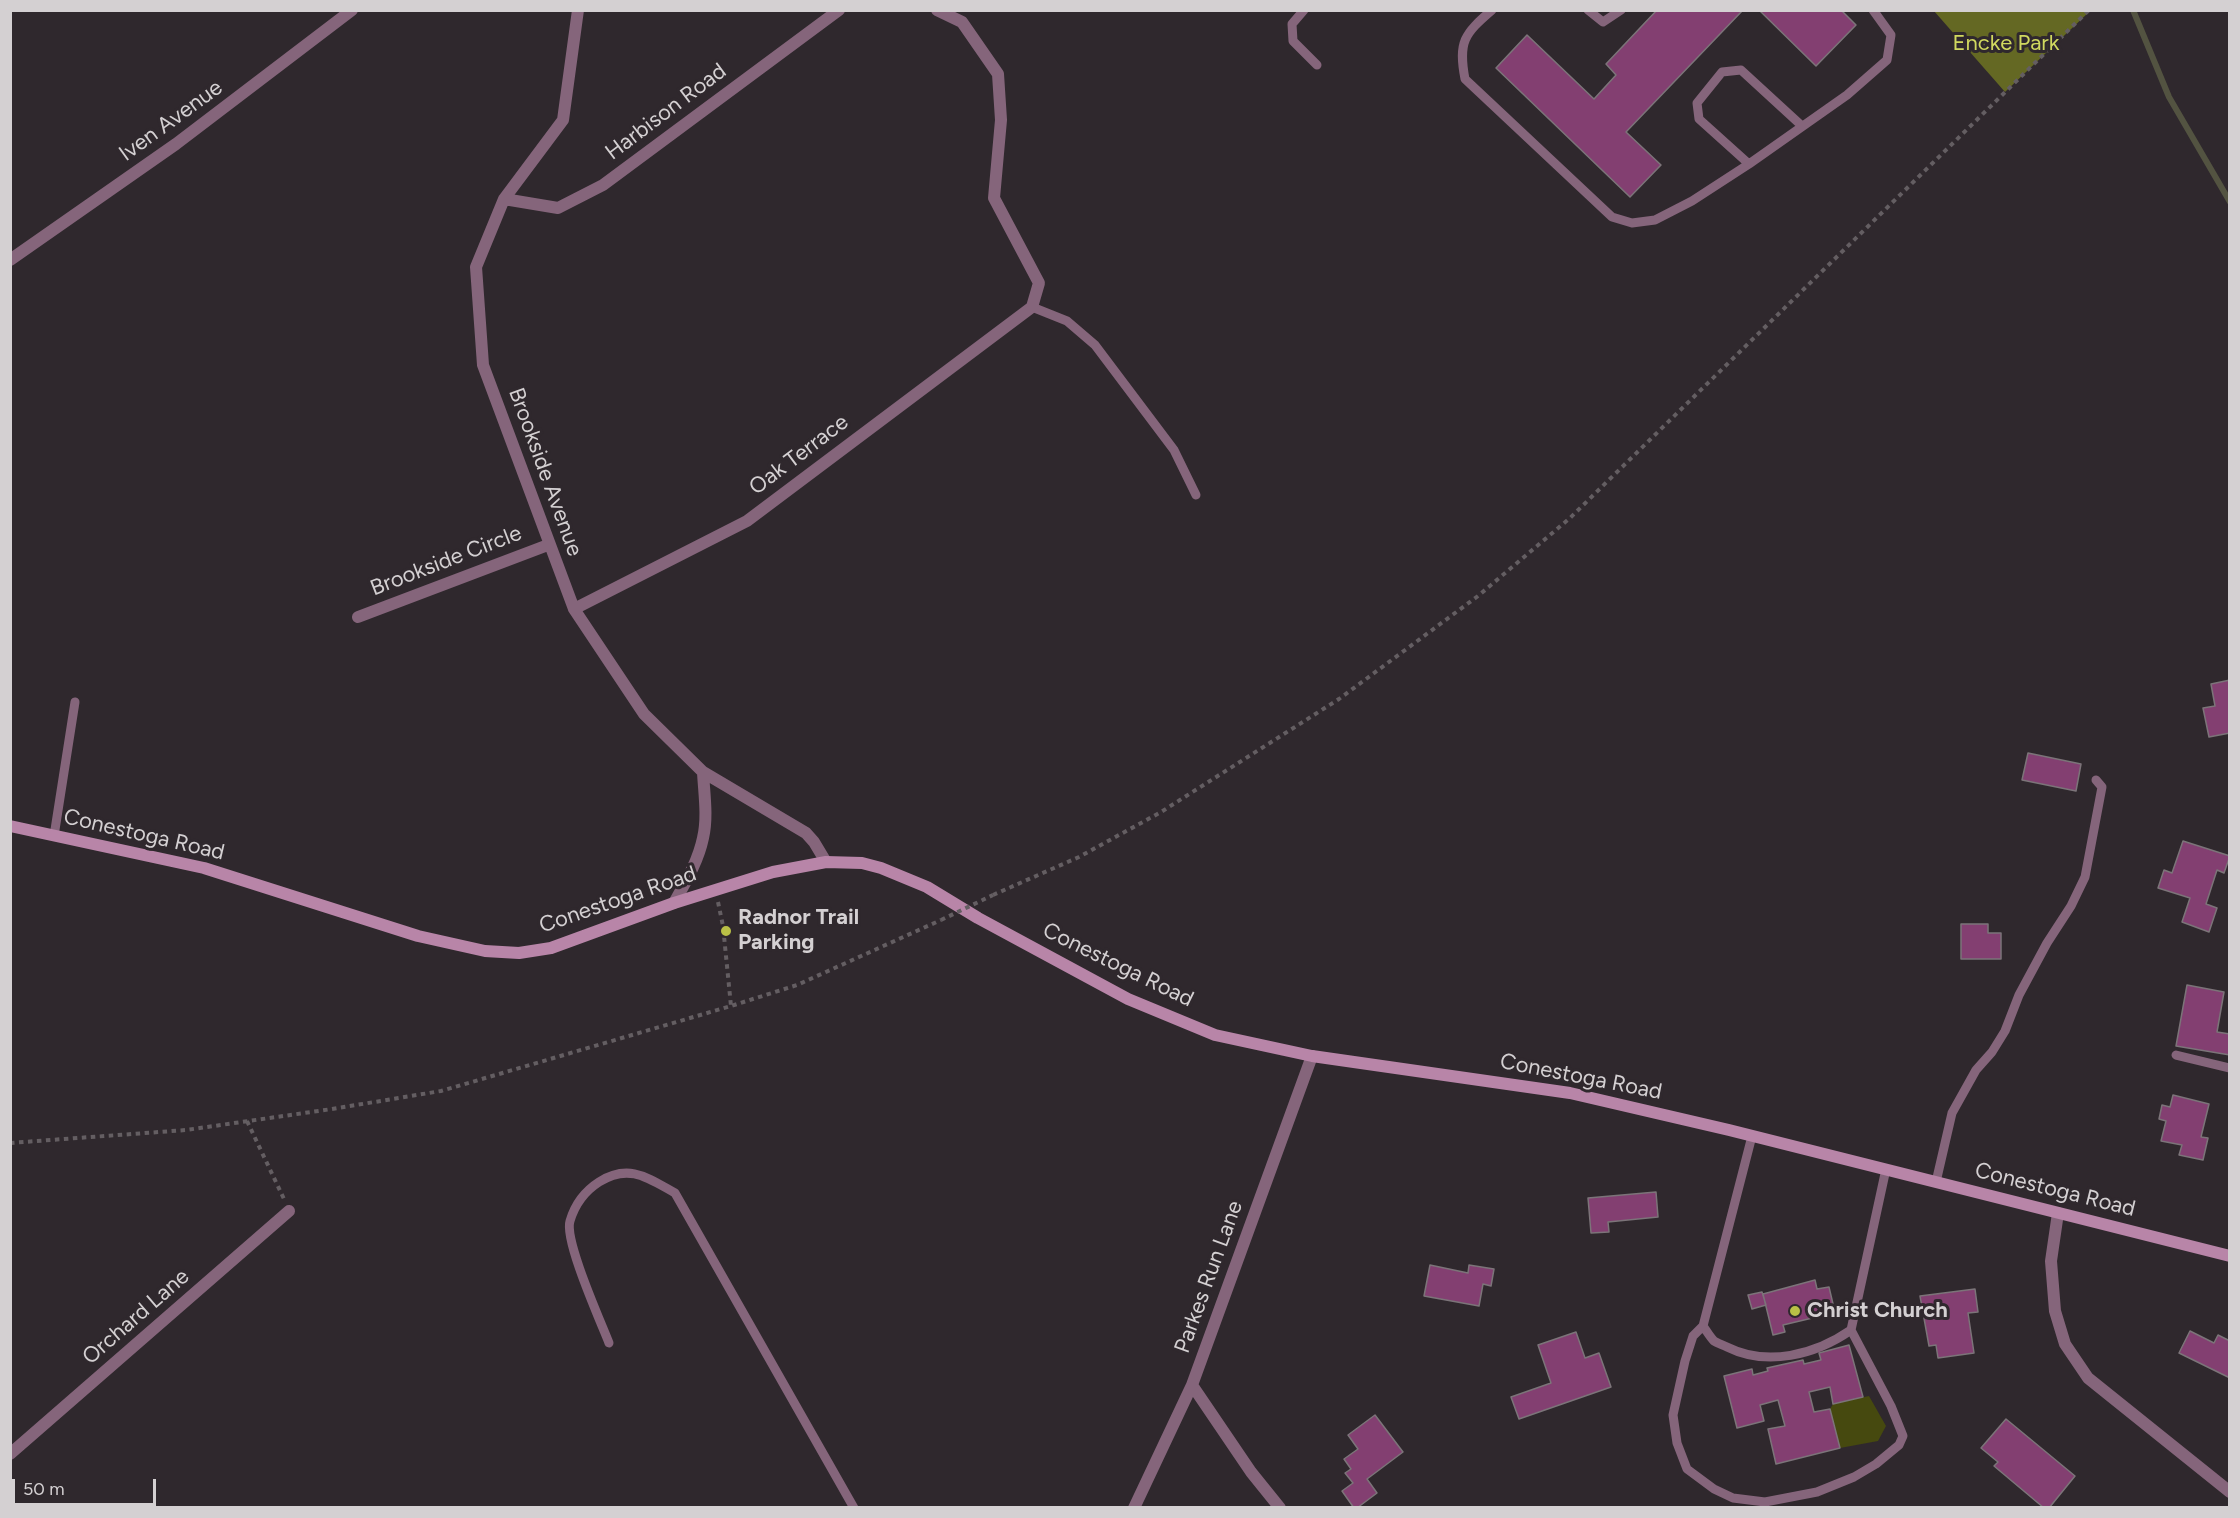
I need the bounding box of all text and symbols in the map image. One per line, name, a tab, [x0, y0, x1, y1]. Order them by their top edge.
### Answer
park label: Encke Park	[1953, 31, 2059, 57]
street label: Harbison Road	[600, 58, 732, 166]
street label: Iven Avenue	[114, 75, 228, 167]
street label: Brookside Avenue	[502, 384, 588, 560]
street label: Oak Terrace	[744, 409, 854, 501]
street label: Brookside Circle	[367, 520, 525, 602]
street label: Conestoga Road	[61, 804, 227, 866]
street label: Conestoga Road	[536, 861, 700, 939]
place label: Radnor Trail Parking	[738, 905, 859, 956]
street label: Conestoga Road	[1038, 917, 1198, 1013]
marker: Radnor Trail Parking	[719, 924, 733, 938]
street label: Conestoga Road	[1498, 1048, 1664, 1106]
street label: Conestoga Road	[1972, 1157, 2138, 1223]
street label: Parkes Run Lane	[1169, 1197, 1249, 1357]
street label: Orchard Lane	[77, 1264, 195, 1370]
place label: Christ Church	[1807, 1298, 1948, 1324]
marker: Christ Church	[1788, 1304, 1802, 1318]
scale bar	[15, 1467, 159, 1505]
text: 50 m	[23, 1478, 65, 1500]

